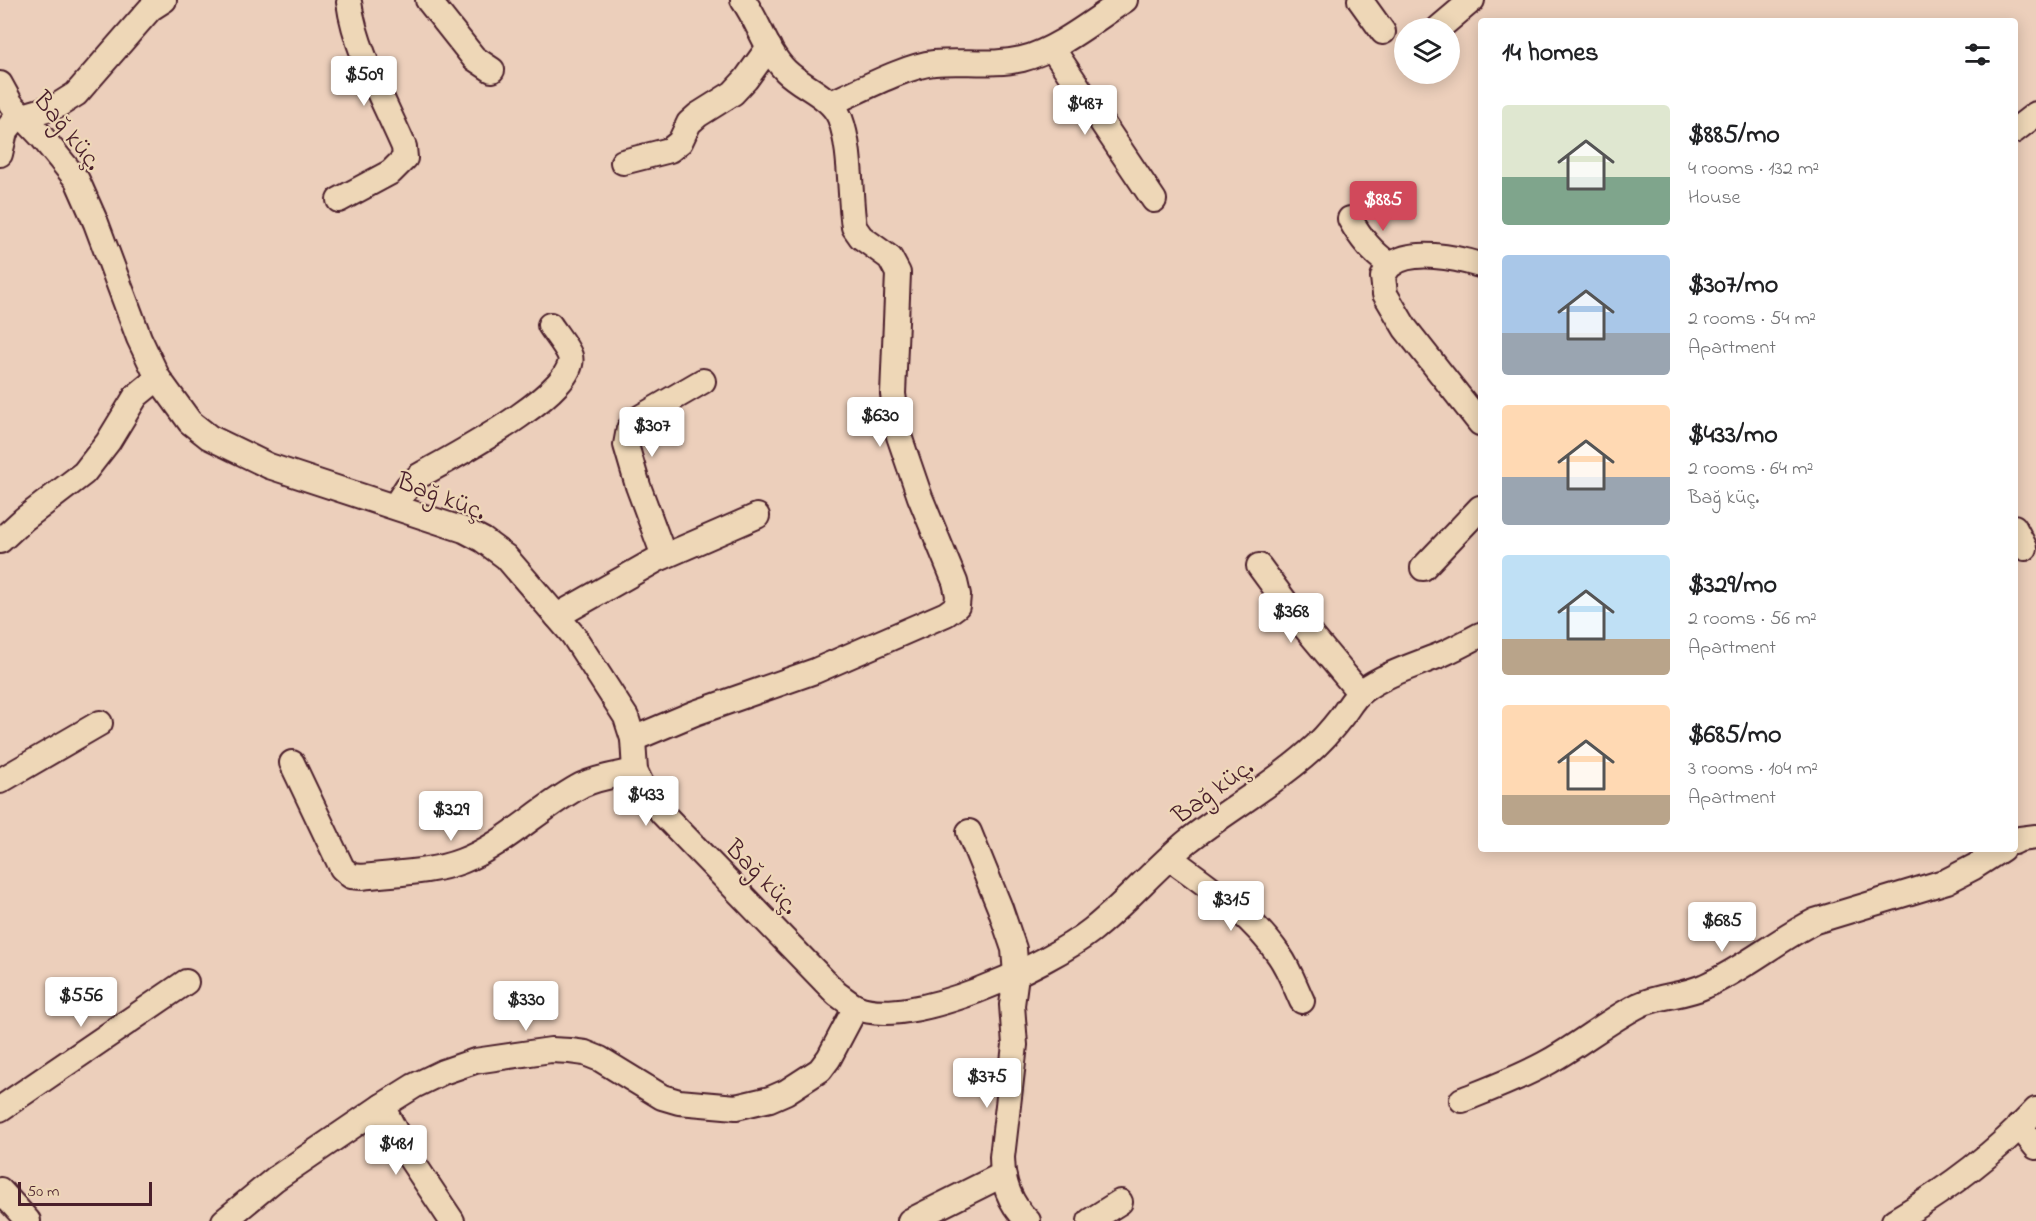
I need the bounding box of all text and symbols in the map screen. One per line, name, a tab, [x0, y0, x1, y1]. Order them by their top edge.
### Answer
map controls	[1394, 18, 1460, 84]
button: layers	[1394, 18, 1460, 84]
text: 14 homes	[1502, 35, 1598, 73]
icon: filters	[1961, 38, 1994, 71]
pin: $509	[328, 56, 400, 107]
text: $509	[345, 61, 383, 90]
street label: Bağ küç.	[22, 83, 111, 180]
pin: $487	[1049, 85, 1121, 136]
text: $487	[1067, 90, 1103, 119]
text: $885/mo	[1688, 117, 1780, 155]
icon: home	[1550, 129, 1622, 201]
text: 4 rooms · 132 m²	[1688, 155, 1819, 184]
pin: $885	[1347, 181, 1419, 232]
text: House	[1688, 184, 1741, 213]
text: $885	[1364, 186, 1402, 215]
text: $307/mo	[1688, 267, 1778, 305]
icon: home	[1550, 279, 1622, 351]
text: 2 rooms · 54 m²	[1688, 305, 1816, 334]
text: Apartment	[1688, 334, 1776, 363]
pin: $630	[844, 397, 916, 448]
text: $630	[861, 402, 899, 431]
pin: $307	[616, 407, 688, 458]
text: $307	[633, 412, 671, 441]
text: $433/mo	[1688, 417, 1778, 455]
icon: home	[1550, 429, 1622, 501]
text: 2 rooms · 64 m²	[1688, 455, 1813, 484]
street label: Bağ küç.	[390, 463, 491, 532]
text: Bağ küç.	[1688, 484, 1759, 513]
text: $329/mo	[1688, 567, 1777, 605]
icon: home	[1550, 579, 1622, 651]
pin: $368	[1255, 593, 1327, 644]
text: $368	[1273, 598, 1309, 627]
text: 2 rooms · 56 m²	[1688, 605, 1817, 634]
text: Apartment	[1688, 634, 1776, 663]
text: $685/mo	[1688, 717, 1782, 755]
icon: home	[1550, 729, 1622, 801]
street label: Bağ küç.	[1164, 750, 1262, 836]
text: 3 rooms · 104 m²	[1688, 755, 1818, 784]
pin: $433	[610, 776, 682, 827]
text: $433	[628, 781, 664, 810]
text: Apartment	[1688, 784, 1776, 813]
pin: $329	[415, 791, 487, 842]
text: $329	[433, 796, 469, 825]
street label: Bağ küç.	[714, 831, 807, 925]
pin: $315	[1195, 881, 1267, 932]
text: $315	[1212, 886, 1250, 915]
pin: $685	[1686, 902, 1758, 953]
text: $685	[1702, 907, 1742, 936]
pin: $556	[45, 977, 117, 1028]
pin: $330	[490, 981, 562, 1032]
text: $556	[59, 982, 103, 1011]
text: $330	[507, 986, 545, 1015]
pin: $375	[951, 1058, 1023, 1109]
text: $375	[967, 1063, 1007, 1092]
pin: $481	[360, 1125, 432, 1176]
text: $481	[379, 1130, 413, 1159]
scale bar	[18, 1179, 152, 1206]
text: 50 m	[27, 1180, 59, 1204]

